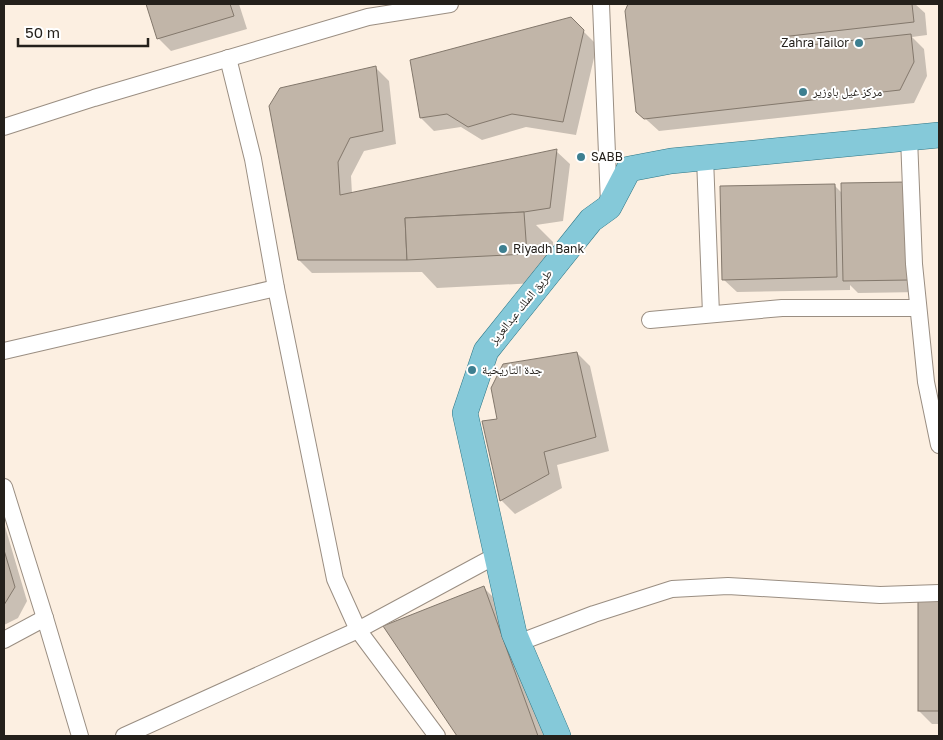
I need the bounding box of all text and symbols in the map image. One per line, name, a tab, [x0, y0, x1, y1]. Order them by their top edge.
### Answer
scale bar	[18, 15, 148, 47]
text: 50 m	[25, 23, 60, 41]
place label: Zahra Tailor	[781, 35, 849, 50]
marker: Zahra Tailor	[853, 37, 865, 49]
place label: مركز غيل باوزير	[812, 84, 882, 99]
marker: مركز غيل باوزير	[797, 86, 809, 98]
place label: SABB	[591, 149, 623, 164]
marker: SABB	[575, 151, 587, 163]
place label: Riyadh Bank	[513, 241, 584, 256]
marker: Riyadh Bank	[497, 243, 509, 255]
street label: طريق الملك عبدالعزيز	[485, 266, 556, 348]
place label: جدة التاريخية	[482, 362, 543, 377]
marker: جدة التاريخية	[466, 364, 478, 376]

